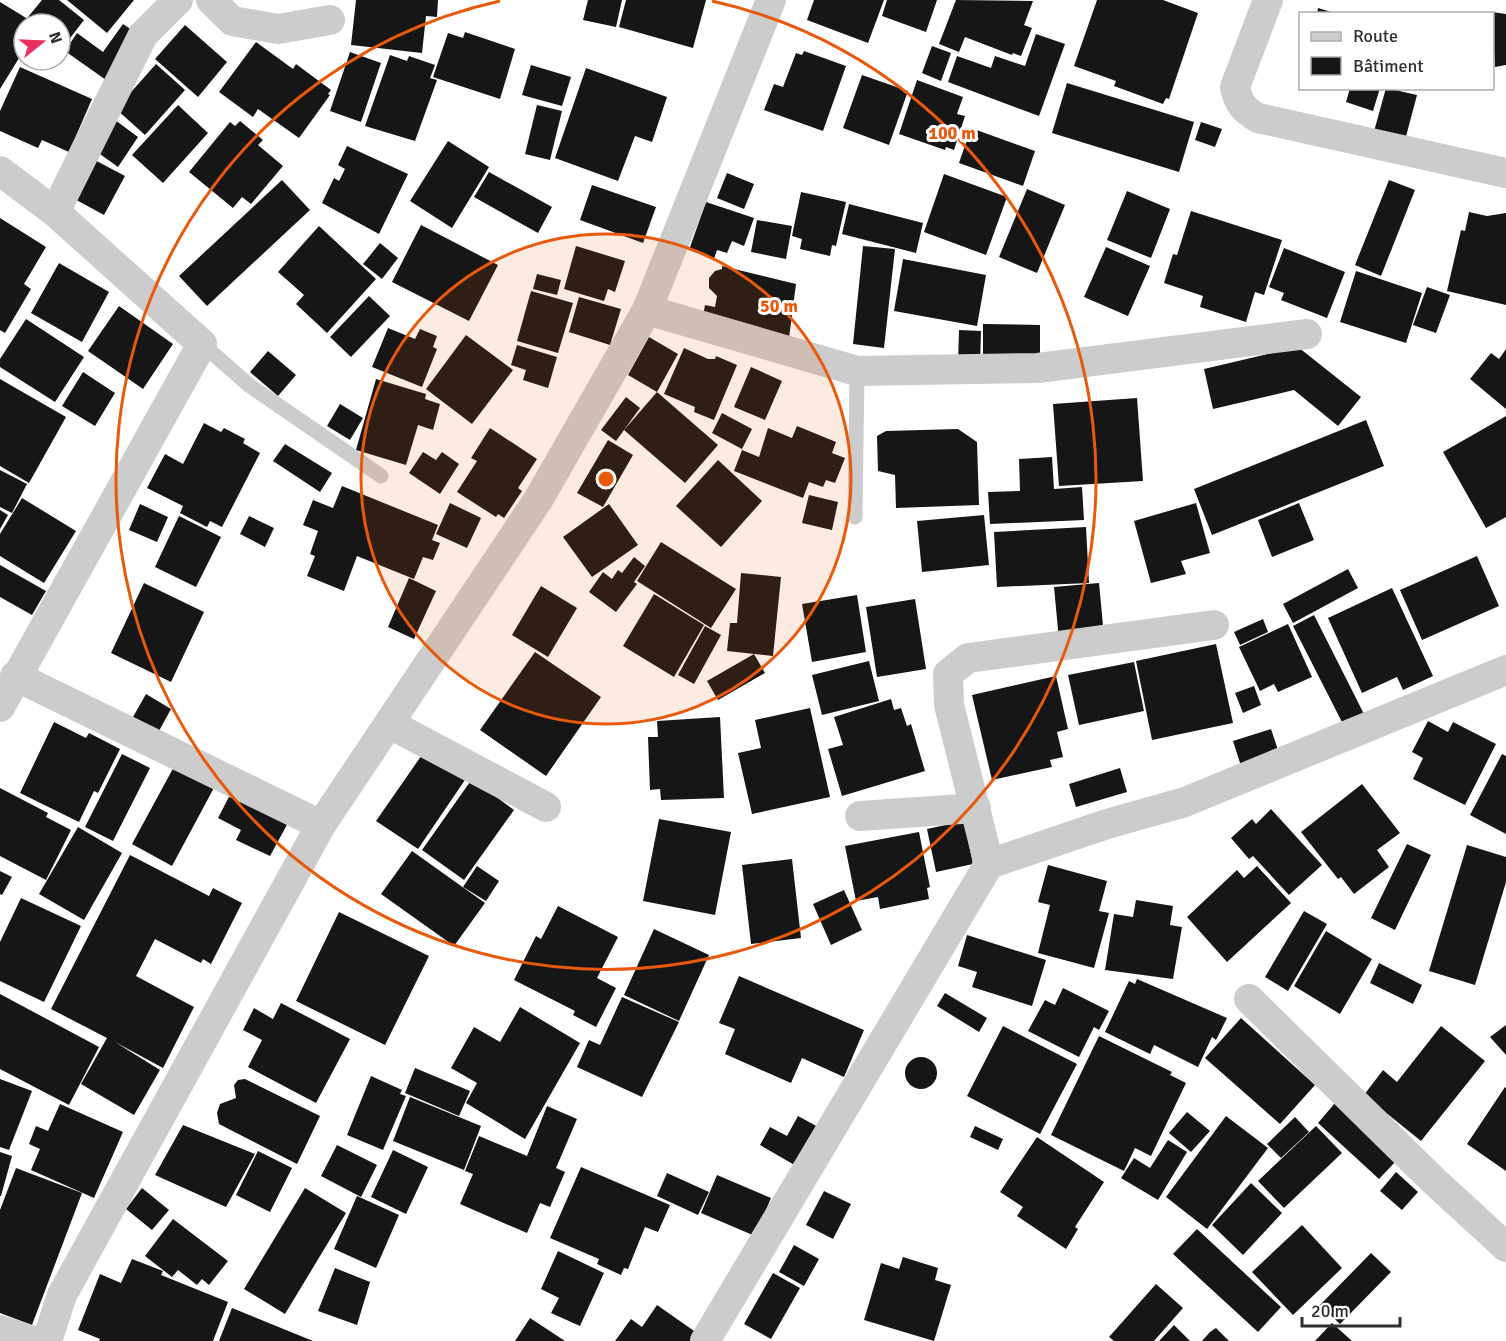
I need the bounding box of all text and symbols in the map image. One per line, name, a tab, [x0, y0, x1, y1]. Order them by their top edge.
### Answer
north arrow	[12, 12, 72, 72]
legend	[1299, 12, 1494, 90]
text: Route	[1353, 25, 1398, 47]
text: N	[44, 29, 67, 46]
text: Bâtiment	[1353, 55, 1424, 77]
text: 100 m	[928, 122, 976, 144]
text: 50 m	[760, 295, 798, 317]
centre of rings	[596, 469, 616, 489]
scale bar	[1302, 1290, 1400, 1328]
text: 20 m	[1311, 1300, 1349, 1322]

